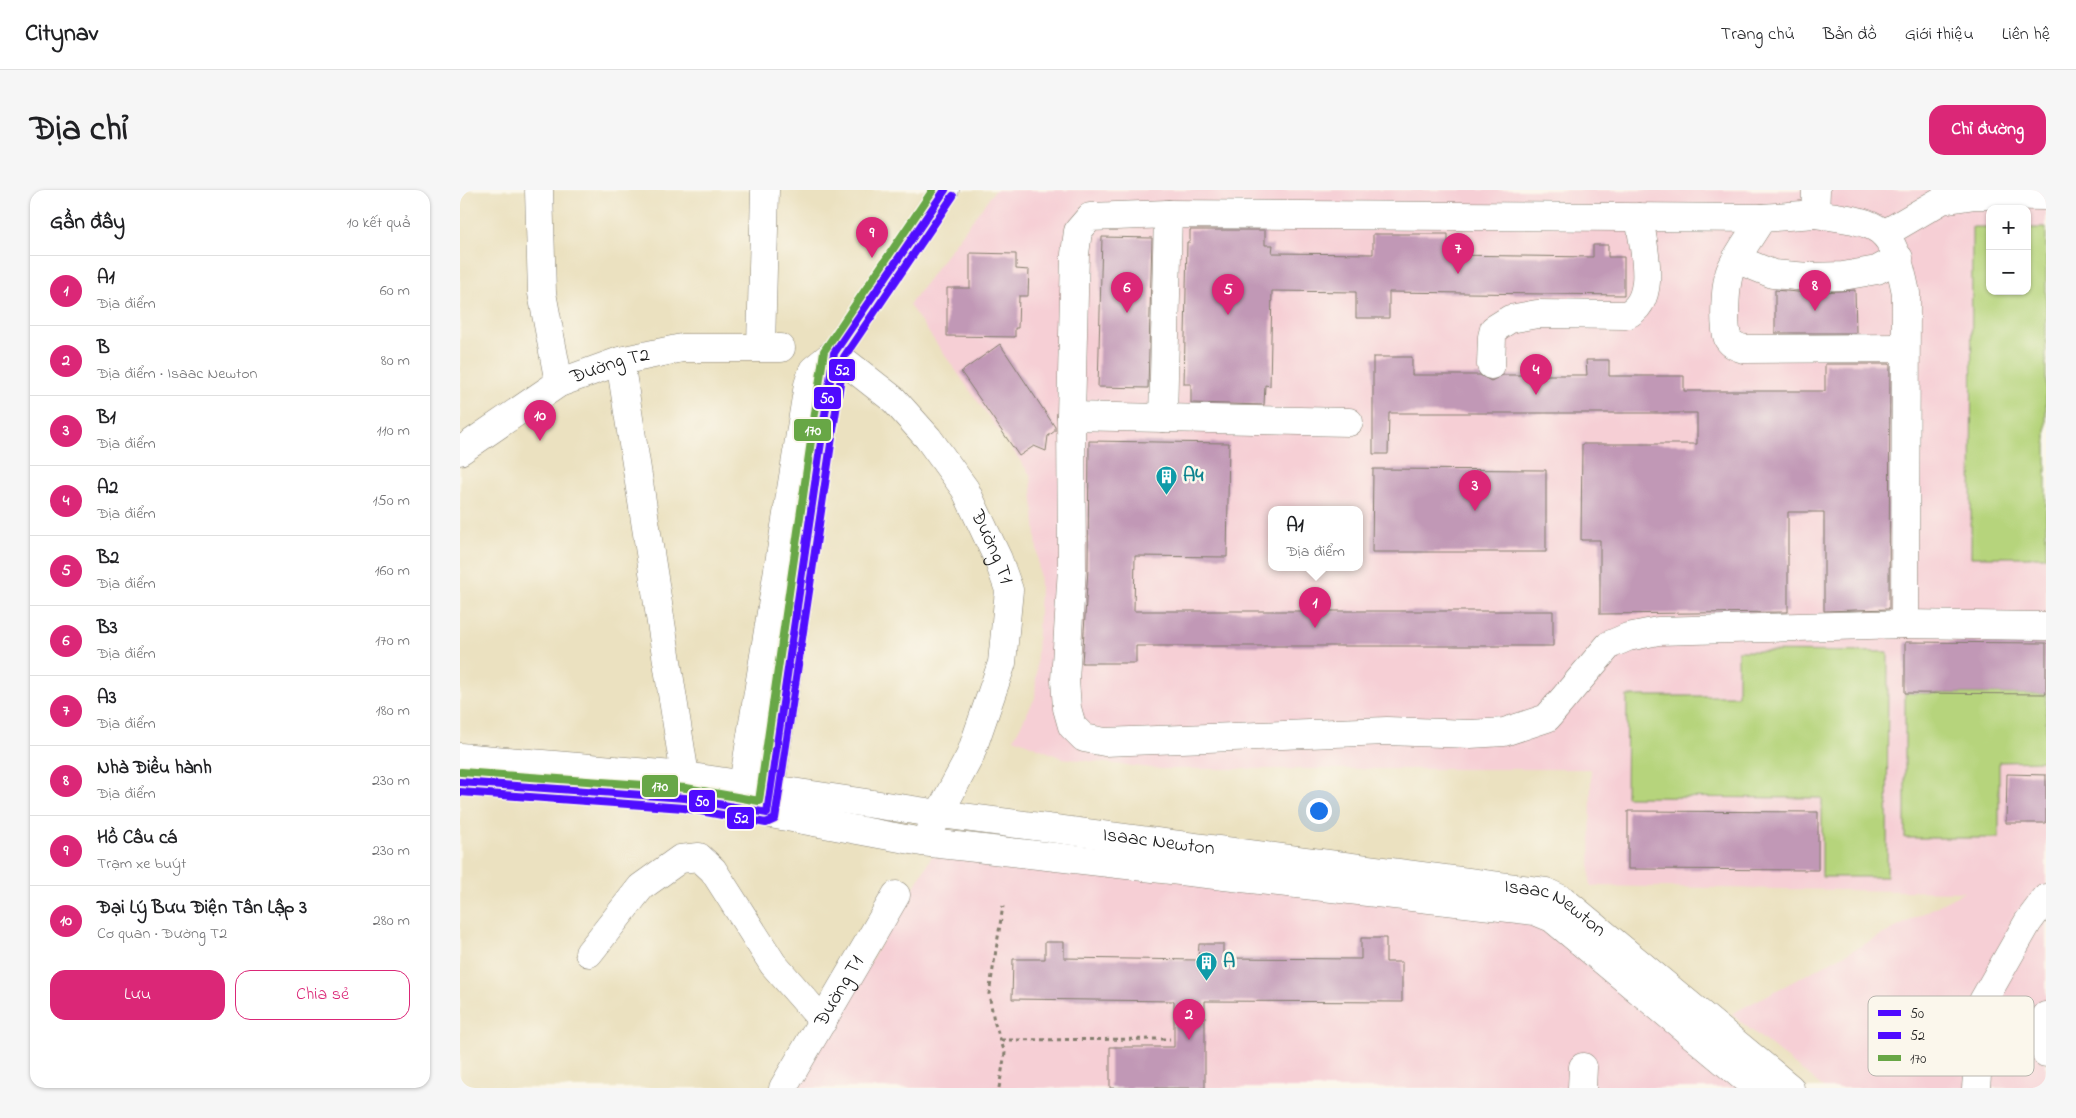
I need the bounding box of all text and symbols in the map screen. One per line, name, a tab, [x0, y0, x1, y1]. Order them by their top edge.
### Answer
text: Citynav	[25, 17, 98, 52]
text: Trang chủ	[1721, 22, 1795, 48]
text: Bản đồ	[1823, 22, 1877, 48]
text: Giới thiệu	[1905, 22, 1974, 48]
text: Liên hệ	[2002, 22, 2051, 48]
text: Địa chỉ	[30, 105, 128, 156]
button: Chỉ đường	[1929, 105, 2046, 155]
map controls	[1986, 205, 2031, 295]
button: +	[1986, 205, 2031, 250]
text: Gần đây	[50, 208, 125, 238]
text: 10 kết quả	[347, 211, 410, 235]
pin: 9	[856, 217, 888, 258]
pin: 7	[1442, 233, 1474, 274]
button: −	[1986, 250, 2031, 295]
text: A1	[97, 265, 115, 292]
pin: 8	[1799, 270, 1831, 311]
pin: 6	[1111, 272, 1143, 313]
pin: 5	[1212, 274, 1244, 315]
text: 1	[63, 279, 69, 303]
text: 60 m	[380, 279, 410, 303]
text: Địa điểm	[97, 292, 156, 316]
text: B	[97, 335, 110, 362]
street label: Đường T2	[565, 341, 652, 393]
text: 2	[62, 349, 70, 373]
text: 80 m	[381, 349, 410, 373]
pin: 4	[1520, 354, 1552, 395]
line badge: 52	[828, 358, 856, 382]
text: 52	[835, 361, 850, 382]
text: Địa điểm · Isaac Newton	[97, 362, 257, 386]
line badge: 50	[813, 386, 842, 410]
text: 50	[820, 389, 834, 410]
pin: 10	[524, 400, 556, 441]
text: B1	[97, 405, 116, 432]
line badge: 170	[793, 418, 832, 442]
text: 3	[63, 419, 69, 443]
text: 110 m	[376, 419, 410, 443]
text: 170	[805, 421, 821, 442]
text: Địa điểm	[97, 432, 156, 456]
place label: A4	[1183, 462, 1204, 491]
building icon: A4	[1155, 464, 1179, 495]
pin: 3	[1459, 470, 1491, 511]
text: A2	[97, 475, 118, 502]
text: 4	[63, 489, 69, 513]
text: 150 m	[372, 489, 410, 513]
text: Địa điểm	[97, 502, 156, 526]
street label: Đường T1	[962, 504, 1020, 588]
popup	[1268, 506, 1363, 571]
text: A1	[1286, 513, 1304, 540]
text: Địa điểm	[1286, 540, 1345, 564]
text: B2	[97, 545, 119, 572]
text: 5	[61, 559, 71, 583]
text: 160 m	[375, 559, 410, 583]
text: Địa điểm	[97, 572, 156, 596]
pin: 1	[1299, 587, 1331, 628]
text: B3	[97, 615, 118, 642]
text: 6	[62, 629, 70, 653]
text: 170 m	[375, 629, 410, 653]
text: Địa điểm	[97, 642, 156, 666]
text: A3	[97, 685, 117, 712]
text: 7	[63, 699, 69, 723]
text: 180 m	[376, 699, 410, 723]
text: Địa điểm	[97, 712, 156, 736]
text: Nhà Điều hành	[97, 755, 212, 782]
text: 8	[63, 769, 69, 793]
text: 230 m	[372, 769, 410, 793]
line badge: 170	[641, 774, 679, 798]
text: 170	[652, 777, 668, 798]
text: Địa điểm	[97, 782, 156, 806]
line badge: 50	[688, 789, 716, 813]
text: 50	[695, 792, 709, 813]
your location	[1306, 798, 1332, 824]
line badge: 52	[726, 806, 755, 830]
text: 52	[734, 809, 749, 830]
street label: Isaac Newton	[1101, 821, 1217, 864]
text: Hồ Câu cá	[97, 825, 177, 852]
text: 9	[64, 839, 68, 863]
text: 230 m	[372, 839, 410, 863]
text: Trạm xe buýt	[97, 852, 186, 876]
street label: Isaac Newton	[1502, 872, 1612, 944]
text: Đại Lý Bưu Điện Tân Lập 3	[97, 895, 307, 922]
text: 10	[60, 909, 72, 933]
text: 280 m	[373, 909, 410, 933]
text: Cơ quan · Đường T2	[97, 922, 227, 946]
place label: A	[1223, 948, 1235, 977]
street label: Đường T1	[807, 950, 872, 1033]
building icon: A	[1195, 950, 1219, 981]
button: Lưu	[50, 970, 225, 1020]
button: Chia sẻ	[235, 970, 410, 1020]
legend	[1868, 996, 2034, 1076]
pin: 2	[1173, 999, 1205, 1040]
text: 50	[1910, 1004, 1924, 1025]
text: 52	[1910, 1026, 1925, 1047]
text: 170	[1910, 1049, 1926, 1070]

